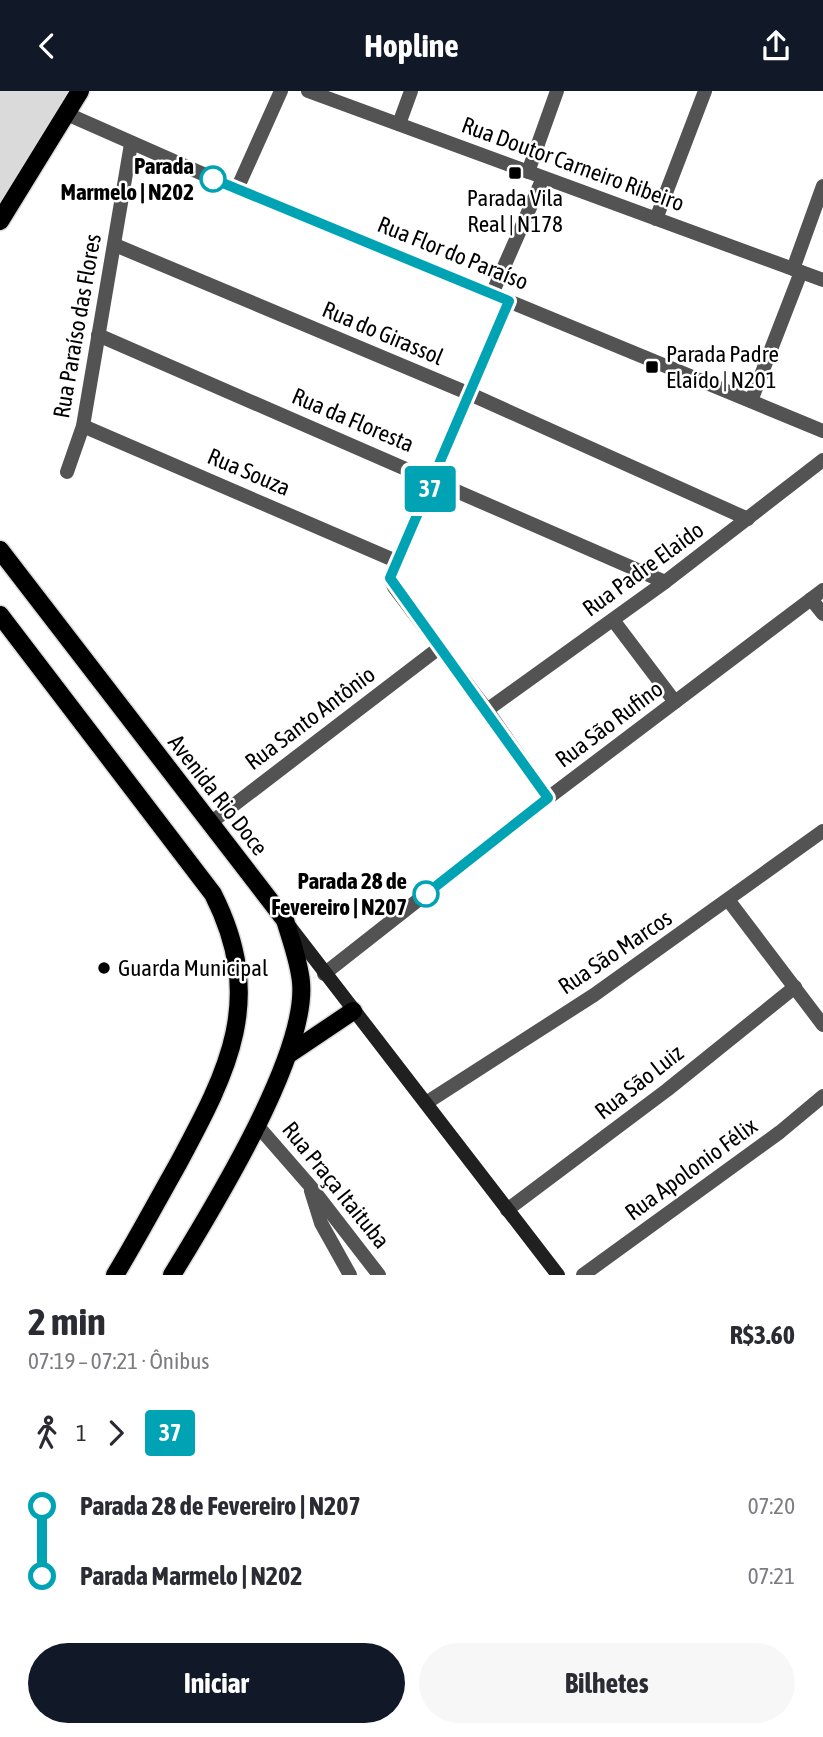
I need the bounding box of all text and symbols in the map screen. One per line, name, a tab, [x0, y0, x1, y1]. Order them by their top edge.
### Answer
icon: back	[28, 27, 66, 65]
text: Hopline	[364, 27, 459, 64]
icon: share	[757, 27, 795, 65]
street label: Rua Doutor Carneiro Ribeiro	[458, 112, 688, 216]
place label: Parada Marmelo | N202	[61, 153, 194, 205]
marker: Parada Vila Real | N178	[507, 165, 523, 181]
marker: Parada Marmelo | N202	[200, 166, 226, 192]
place label: Parada Vila Real | N178	[467, 185, 563, 237]
street label: Rua Flor do Paraíso	[374, 211, 532, 295]
street label: Rua Paraíso das Flores	[48, 232, 106, 420]
street label: Rua do Girassol	[319, 296, 447, 370]
place label: Parada Padre Elaído | N201	[666, 341, 779, 393]
marker: Parada Padre Elaído | N201	[644, 359, 660, 375]
street label: Rua da Floresta	[288, 383, 418, 457]
street label: Rua Souza	[204, 443, 294, 501]
line badge: 37	[398, 466, 462, 512]
text: 37	[419, 475, 441, 502]
street label: Rua Padre Elaido	[578, 517, 708, 621]
street label: Rua Santo Antônio	[240, 661, 380, 775]
street label: Rua São Rufino	[550, 675, 668, 773]
street label: Avenida Rio Doce	[163, 730, 273, 860]
place label: Parada 28 de Fevereiro | N207	[271, 868, 407, 920]
marker: Parada 28 de Fevereiro | N207	[413, 881, 439, 907]
street label: Rua São Marcos	[553, 905, 677, 999]
place label: Guarda Municipal	[118, 955, 268, 981]
marker: Guarda Municipal	[96, 960, 112, 976]
street label: Rua São Luiz	[590, 1040, 688, 1124]
street label: Rua Apolonio Félix	[620, 1113, 762, 1225]
street label: Rua Praça Itaituba	[277, 1117, 395, 1253]
text: 2 min	[28, 1300, 106, 1343]
text: R$3.60	[730, 1320, 795, 1350]
text: 07:19 – 07:21 · Ônibus	[28, 1348, 209, 1374]
icon: walk	[28, 1414, 66, 1452]
icon: forward	[97, 1414, 135, 1452]
text: 37	[159, 1419, 181, 1446]
text: 1	[76, 1420, 87, 1446]
text: Parada 28 de Fevereiro | N207	[80, 1491, 361, 1521]
text: 07:20	[748, 1493, 795, 1519]
text: Parada Marmelo | N202	[80, 1561, 302, 1591]
text: 07:21	[748, 1563, 795, 1589]
button: Iniciar	[28, 1643, 405, 1723]
button: Bilhetes	[419, 1643, 795, 1723]

